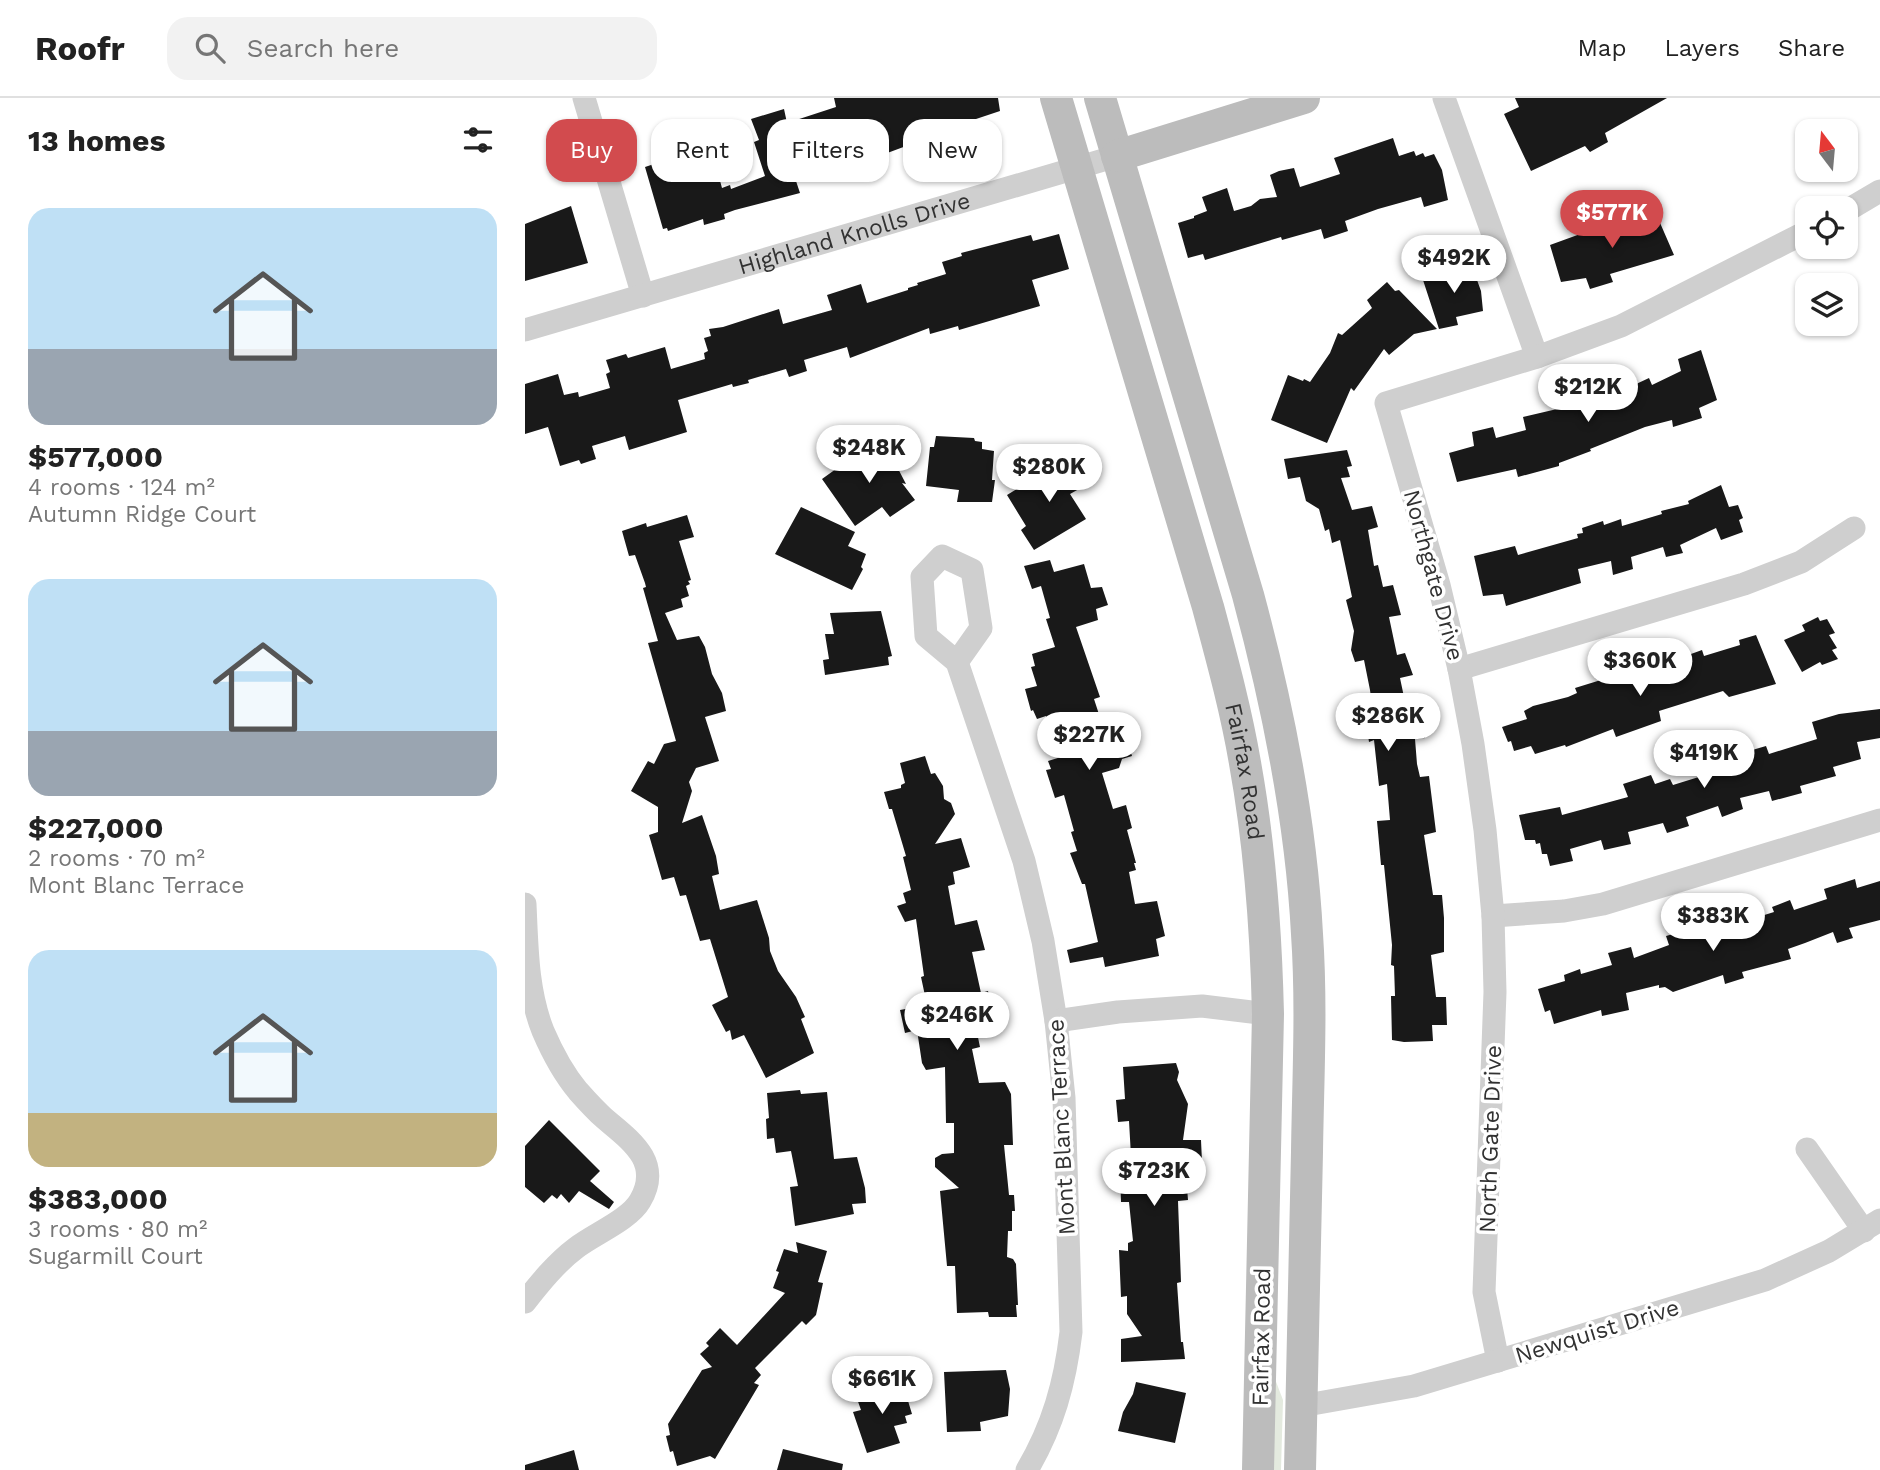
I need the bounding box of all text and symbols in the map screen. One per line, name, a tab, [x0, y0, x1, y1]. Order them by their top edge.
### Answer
search box	[167, 17, 657, 80]
text: Roofr	[35, 29, 125, 68]
icon: search	[191, 29, 229, 67]
text: Search here	[247, 33, 399, 63]
text: Map	[1578, 34, 1626, 62]
text: Layers	[1664, 34, 1740, 62]
text: Share	[1778, 34, 1845, 62]
chip: Buy	[546, 119, 637, 182]
chip: Rent	[651, 119, 753, 182]
chip: Filters	[767, 119, 889, 182]
chip: New	[903, 119, 1002, 182]
north arrow	[1795, 119, 1859, 182]
map controls	[1795, 119, 1858, 336]
icon: filters	[459, 121, 497, 159]
text: 13 homes	[28, 123, 165, 158]
street label: Highland Knolls Drive	[735, 187, 973, 281]
pin: $577K	[1563, 190, 1661, 250]
button: locate	[1795, 196, 1858, 259]
text: $577K	[1576, 199, 1648, 226]
pin: $492K	[1405, 236, 1503, 295]
text: $492K	[1417, 244, 1491, 271]
icon: home	[200, 253, 326, 379]
button: layers	[1795, 273, 1858, 336]
pin: $212K	[1539, 364, 1637, 424]
text: $212K	[1554, 373, 1622, 400]
pin: $248K	[820, 426, 918, 485]
text: $248K	[832, 434, 906, 461]
text: $577,000	[28, 439, 163, 474]
pin: $280K	[1000, 444, 1098, 504]
text: $280K	[1012, 453, 1086, 480]
text: 4 rooms · 124 m²	[28, 474, 215, 501]
street label: Northgate Drive	[1398, 487, 1469, 664]
text: Autumn Ridge Court	[28, 501, 256, 528]
icon: home	[200, 624, 326, 750]
pin: $360K	[1591, 638, 1689, 698]
text: $360K	[1603, 647, 1677, 674]
pin: $286K	[1339, 694, 1437, 753]
street label: Fairfax Road	[1219, 700, 1269, 842]
text: $286K	[1352, 702, 1424, 729]
pin: $227K	[1040, 712, 1138, 772]
text: $227K	[1053, 721, 1125, 748]
pin: $419K	[1655, 730, 1753, 790]
text: $419K	[1669, 739, 1739, 766]
text: $227,000	[28, 810, 163, 845]
text: 2 rooms · 70 m²	[28, 845, 205, 872]
text: Mont Blanc Terrace	[28, 872, 244, 899]
pin: $383K	[1664, 894, 1762, 953]
text: $383K	[1677, 902, 1749, 929]
pin: $246K	[908, 992, 1006, 1052]
icon: home	[200, 995, 326, 1121]
text: $246K	[920, 1001, 994, 1028]
street label: Mont Blanc Terrace	[1042, 1018, 1081, 1236]
street label: North Gate Drive	[1474, 1045, 1507, 1233]
pin: $723K	[1105, 1148, 1203, 1208]
text: $723K	[1118, 1157, 1190, 1184]
text: $383,000	[28, 1181, 168, 1216]
text: 3 rooms · 80 m²	[28, 1216, 207, 1243]
text: Sugarmill Court	[28, 1243, 203, 1270]
street label: Fairfax Road	[1247, 1268, 1276, 1406]
street label: Newquist Drive	[1512, 1294, 1682, 1369]
pin: $661K	[833, 1356, 931, 1416]
text: $661K	[848, 1365, 916, 1392]

